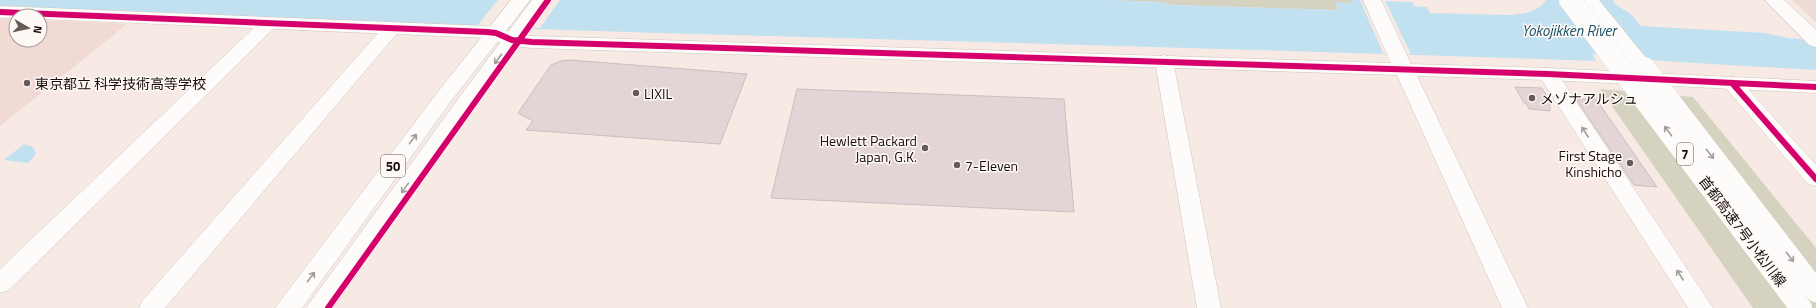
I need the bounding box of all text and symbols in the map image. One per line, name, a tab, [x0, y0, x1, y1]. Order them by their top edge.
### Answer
north arrow	[8, 8, 48, 48]
water label: Yokojikken River	[1522, 19, 1619, 42]
text: N	[29, 25, 46, 35]
one-way arrow	[493, 54, 502, 65]
place label: 東京都立 科学技術高等学校	[35, 73, 206, 94]
marker: 東京都立 科学技術高等学校	[22, 78, 32, 88]
place label: LIXIL	[644, 83, 672, 104]
marker: LIXIL	[631, 88, 641, 98]
place label: メゾナアルシュ	[1540, 88, 1638, 109]
marker: メゾナアルシュ	[1527, 93, 1537, 103]
one-way arrow	[1581, 126, 1589, 137]
one-way arrow	[1664, 126, 1672, 137]
place label: Hewlett Packard Japan, G.K.	[820, 130, 917, 167]
one-way arrow	[409, 133, 418, 144]
marker: Hewlett Packard Japan, G.K.	[920, 143, 930, 153]
road number: 7	[1677, 143, 1693, 165]
place label: First Stage Kinshicho	[1559, 145, 1622, 182]
one-way arrow	[1706, 148, 1714, 159]
road number: 50	[381, 155, 405, 177]
place label: 7-Eleven	[965, 155, 1018, 176]
marker: First Stage Kinshicho	[1625, 158, 1635, 168]
marker: 7-Eleven	[952, 160, 962, 170]
street label: 首都高速7号小松川線	[1694, 171, 1792, 291]
one-way arrow	[401, 182, 410, 193]
one-way arrow	[1785, 251, 1794, 262]
one-way arrow	[1676, 270, 1684, 281]
one-way arrow	[307, 271, 315, 282]

